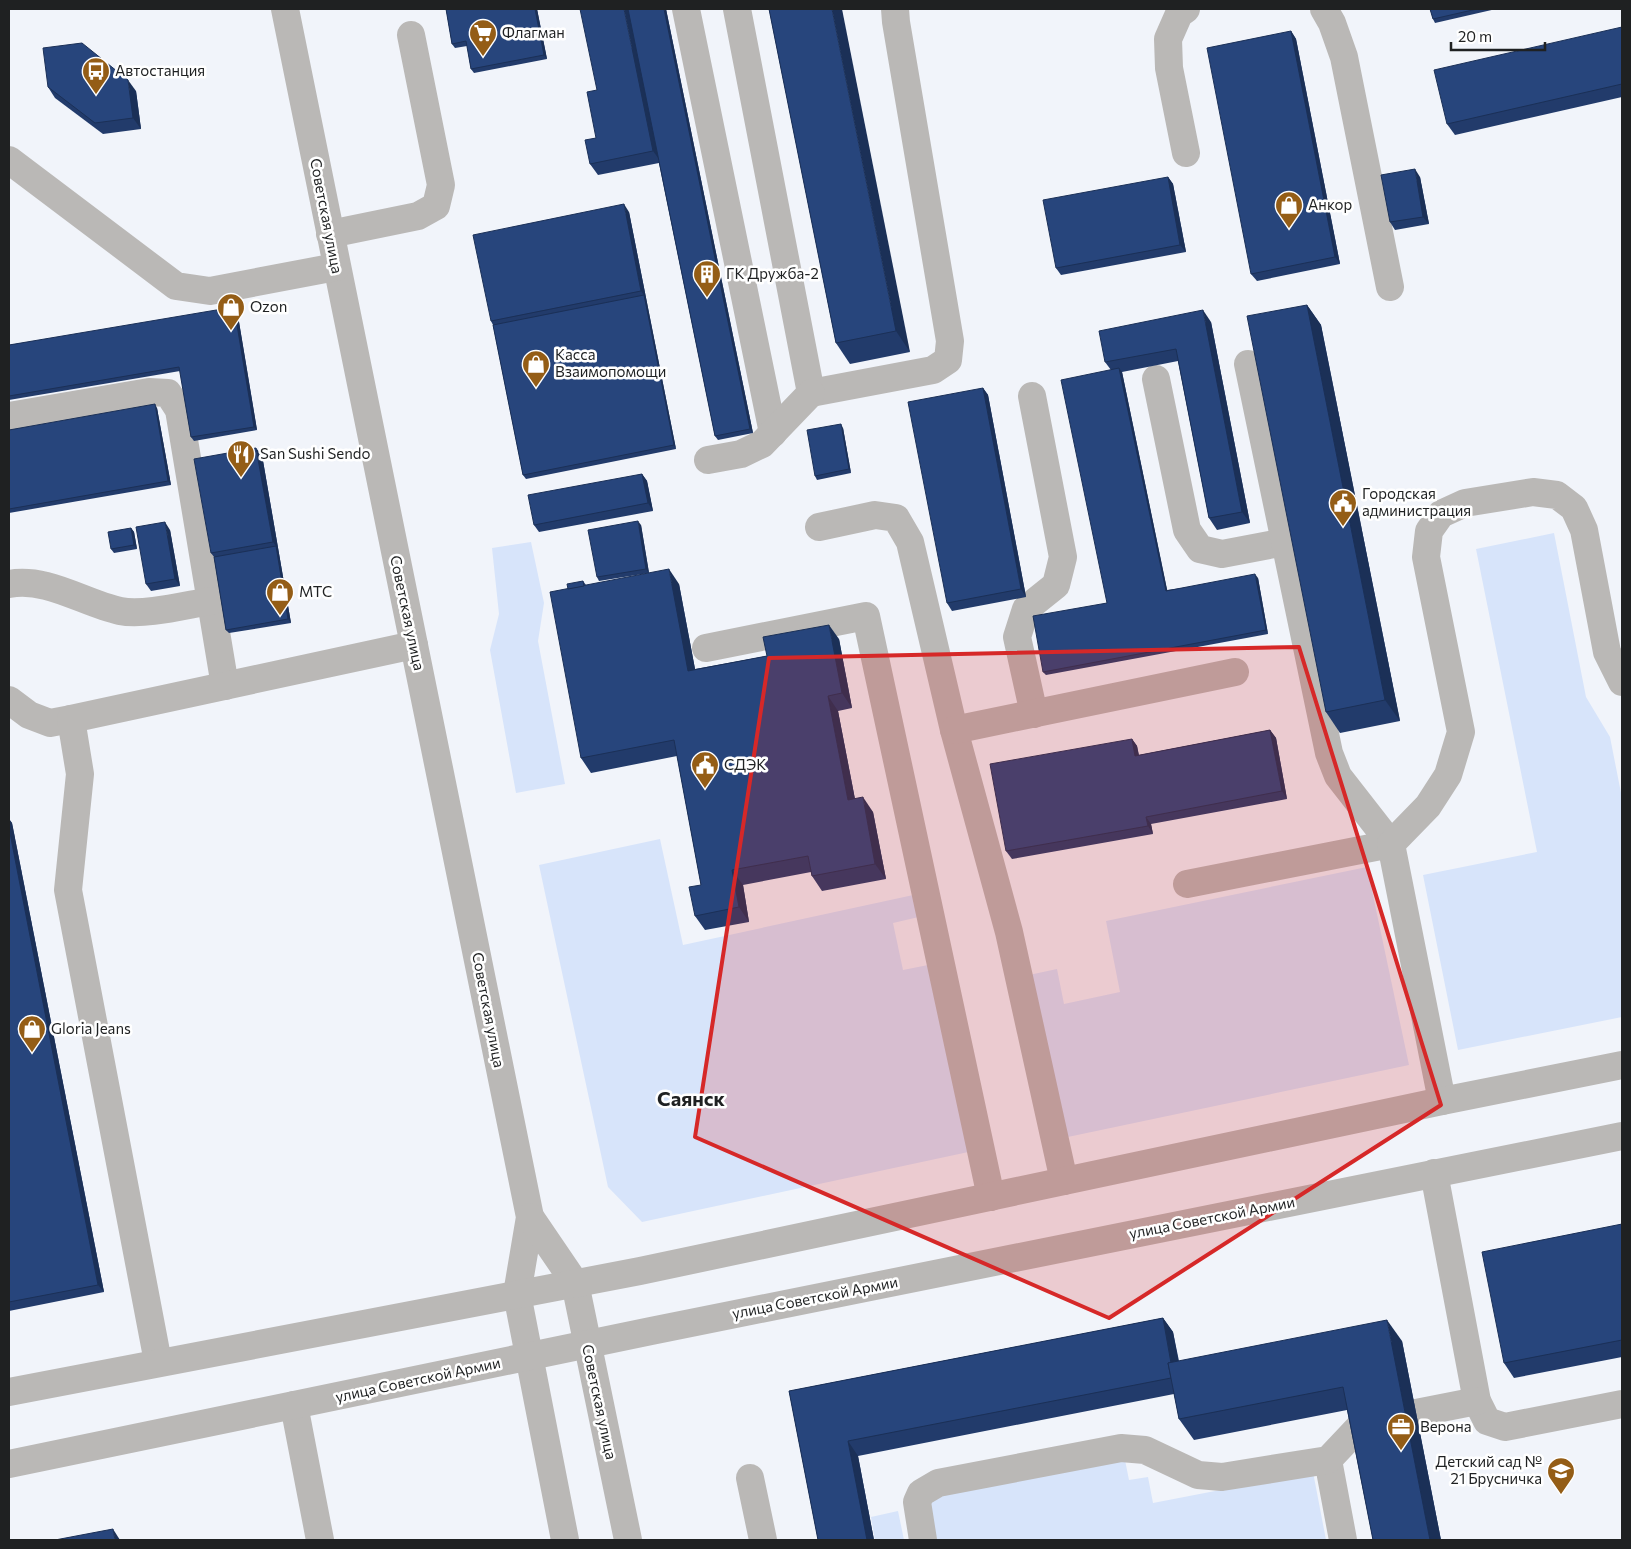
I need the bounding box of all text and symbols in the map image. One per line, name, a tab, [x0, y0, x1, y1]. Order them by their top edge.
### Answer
supermarket icon: Флагман	[468, 18, 498, 57]
scale bar	[1451, 20, 1545, 52]
place label: Флагман	[502, 23, 565, 41]
text: 20 m	[1458, 27, 1492, 45]
bus stop icon: Автостанция	[81, 56, 111, 95]
place label: Автостанция	[115, 61, 205, 79]
street label: Советская улица	[307, 157, 347, 275]
shop icon: Анкор	[1274, 190, 1304, 229]
place label: Анкор	[1308, 195, 1352, 213]
building icon: ГК Дружба-2	[692, 259, 722, 298]
place label: ГК Дружба-2	[726, 264, 819, 282]
shop icon: Ozon	[216, 292, 246, 331]
place label: Ozon	[250, 297, 287, 315]
place label: Касса Взаимопомощи	[555, 345, 666, 380]
shop icon: Касса Взаимопомощи	[521, 349, 551, 388]
restaurant icon: San Sushi Sendo	[226, 439, 256, 478]
place label: San Sushi Sendo	[260, 444, 370, 462]
place label: Городская администрация	[1362, 484, 1471, 519]
public building icon: Городская администрация	[1328, 488, 1358, 527]
street label: Советская улица	[387, 554, 429, 672]
shop icon: МТС	[265, 577, 295, 616]
place label: МТС	[299, 582, 332, 600]
public building icon: СДЭК	[690, 750, 720, 789]
place label: СДЭК	[724, 755, 766, 773]
street label: Советская улица	[469, 951, 509, 1069]
shop icon: Gloria Jeans	[17, 1014, 47, 1053]
place label: Gloria Jeans	[51, 1019, 131, 1037]
district label: Саянск	[657, 1086, 725, 1110]
street label: улица Советской Армии	[1127, 1192, 1296, 1242]
street label: улица Советской Армии	[730, 1272, 899, 1322]
street label: Советская улица	[579, 1343, 621, 1461]
street label: улица Советской Армии	[334, 1353, 502, 1405]
office icon: Верона	[1386, 1412, 1416, 1451]
place label: Верона	[1420, 1417, 1472, 1435]
place label: Детский сад № 21 Брусничка	[1435, 1452, 1542, 1487]
school or university icon: Детский сад № 21 Брусничка	[1546, 1456, 1576, 1495]

